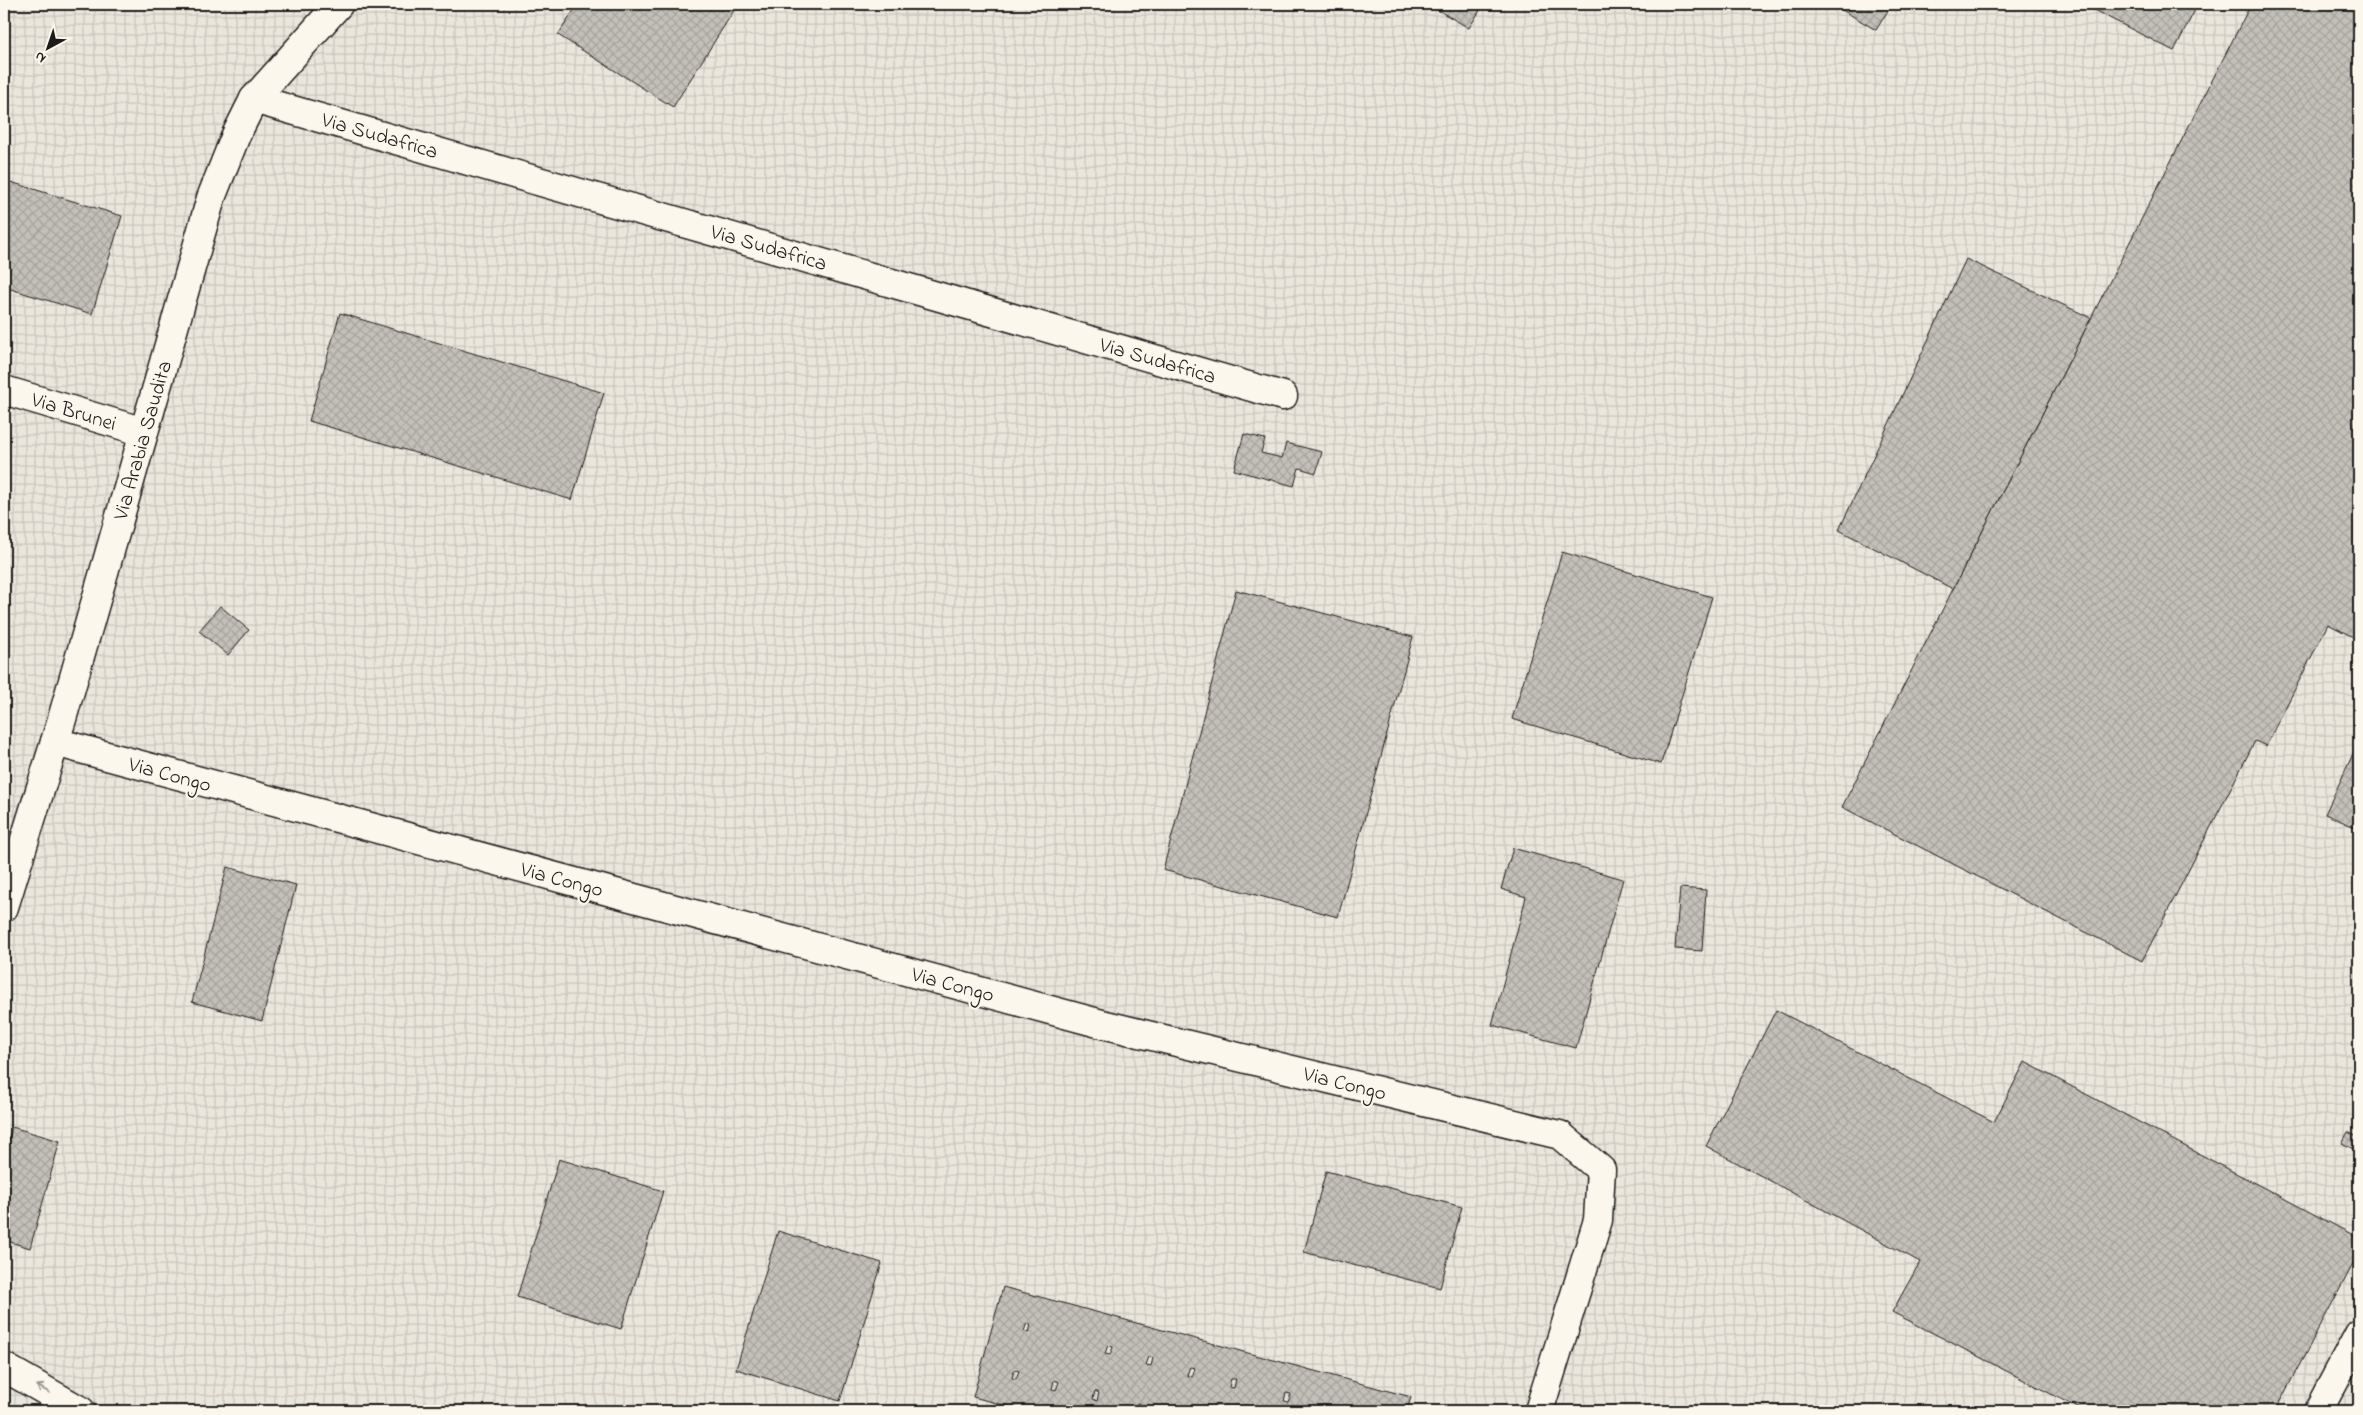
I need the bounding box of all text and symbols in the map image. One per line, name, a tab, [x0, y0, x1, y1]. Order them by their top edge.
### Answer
north arrow	[22, 22, 72, 72]
text: N	[30, 46, 51, 68]
street label: Via Sudafrica	[317, 106, 441, 168]
street label: Via Sudafrica	[706, 218, 830, 280]
street label: Via Sudafrica	[1095, 331, 1219, 393]
street label: Via Arabia Saudita	[107, 357, 181, 525]
street label: Via Brunei	[26, 385, 120, 440]
street label: Via Congo	[123, 750, 214, 803]
street label: Via Congo	[515, 855, 606, 908]
street label: Via Congo	[906, 960, 997, 1013]
street label: Via Congo	[1298, 1060, 1389, 1112]
one-way arrow	[36, 1384, 50, 1394]

